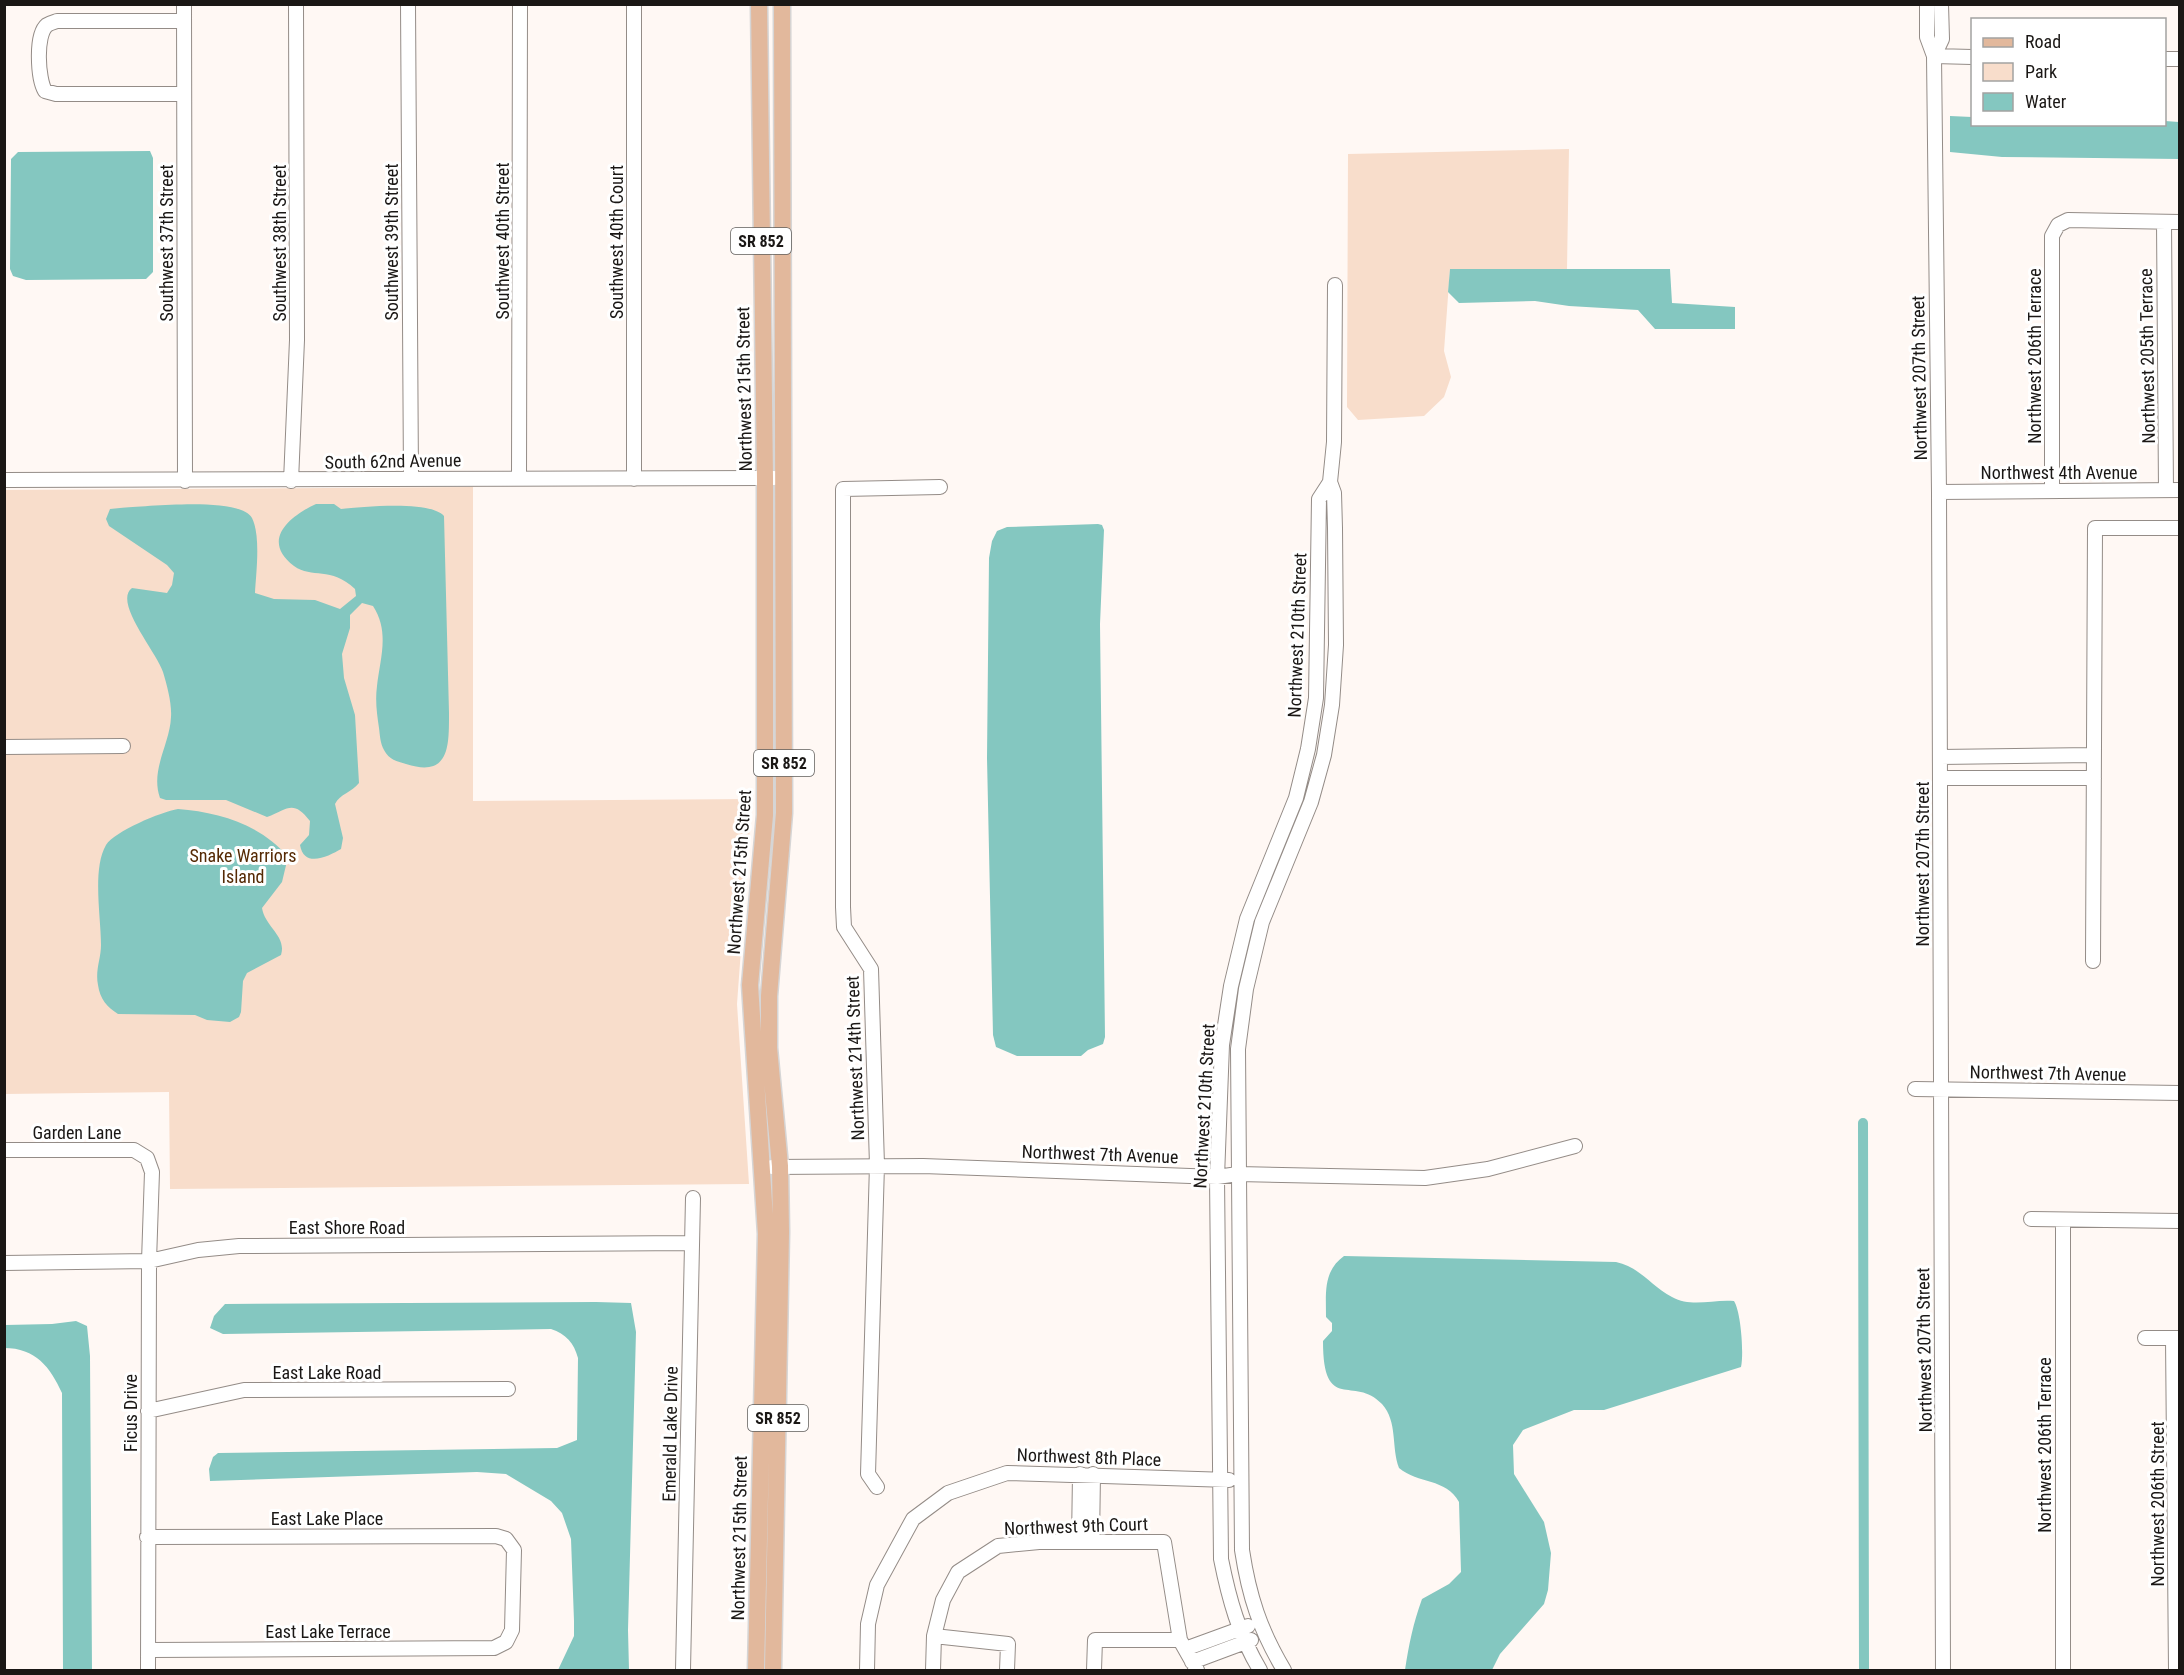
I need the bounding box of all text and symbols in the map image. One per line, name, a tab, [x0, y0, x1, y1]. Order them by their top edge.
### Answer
legend	[1971, 18, 2166, 126]
text: Road	[2025, 31, 2061, 52]
text: Park	[2025, 61, 2057, 82]
text: Water	[2025, 91, 2067, 112]
street label: Southwest 40th Street	[492, 163, 513, 320]
street label: Southwest 39th Street	[381, 164, 402, 321]
street label: Southwest 37th Street	[156, 165, 177, 322]
street label: Southwest 38th Street	[269, 165, 290, 322]
street label: Southwest 40th Court	[606, 165, 627, 319]
road number: SR 852	[731, 228, 791, 254]
street label: Northwest 206th Terrace	[2024, 268, 2045, 444]
street label: Northwest 205th Terrace	[2135, 268, 2159, 444]
street label: Northwest 207th Street	[1907, 295, 1931, 461]
street label: Northwest 215th Street	[732, 306, 756, 472]
street label: South 62nd Avenue	[325, 449, 461, 473]
street label: Northwest 4th Avenue	[1981, 462, 2137, 483]
street label: Northwest 210th Street	[1284, 552, 1310, 718]
road number: SR 852	[754, 750, 814, 776]
street label: Northwest 207th Street	[1912, 782, 1933, 946]
street label: Northwest 215th Street	[723, 789, 755, 955]
park label: Snake Warriors Island	[189, 845, 297, 887]
street label: Northwest 214th Street	[842, 975, 868, 1141]
street label: Northwest 210th Street	[1189, 1023, 1219, 1189]
street label: Northwest 7th Avenue	[1969, 1061, 2127, 1085]
street label: Garden Lane	[32, 1122, 122, 1143]
street label: Northwest 7th Avenue	[1021, 1141, 1179, 1167]
street label: East Shore Road	[289, 1217, 405, 1238]
street label: Northwest 207th Street	[1912, 1267, 1936, 1433]
street label: Northwest 206th Terrace	[2034, 1357, 2055, 1533]
street label: East Lake Road	[272, 1362, 382, 1383]
street label: Emerald Lake Drive	[658, 1366, 682, 1502]
street label: Ficus Drive	[120, 1374, 141, 1452]
road number: SR 852	[748, 1405, 808, 1431]
street label: Northwest 206th Street	[2147, 1422, 2168, 1586]
street label: Northwest 8th Place	[1016, 1444, 1162, 1470]
street label: Northwest 215th Street	[727, 1455, 751, 1621]
street label: East Lake Place	[271, 1508, 383, 1529]
street label: Northwest 9th Court	[1004, 1513, 1148, 1539]
street label: East Lake Terrace	[265, 1621, 391, 1642]

